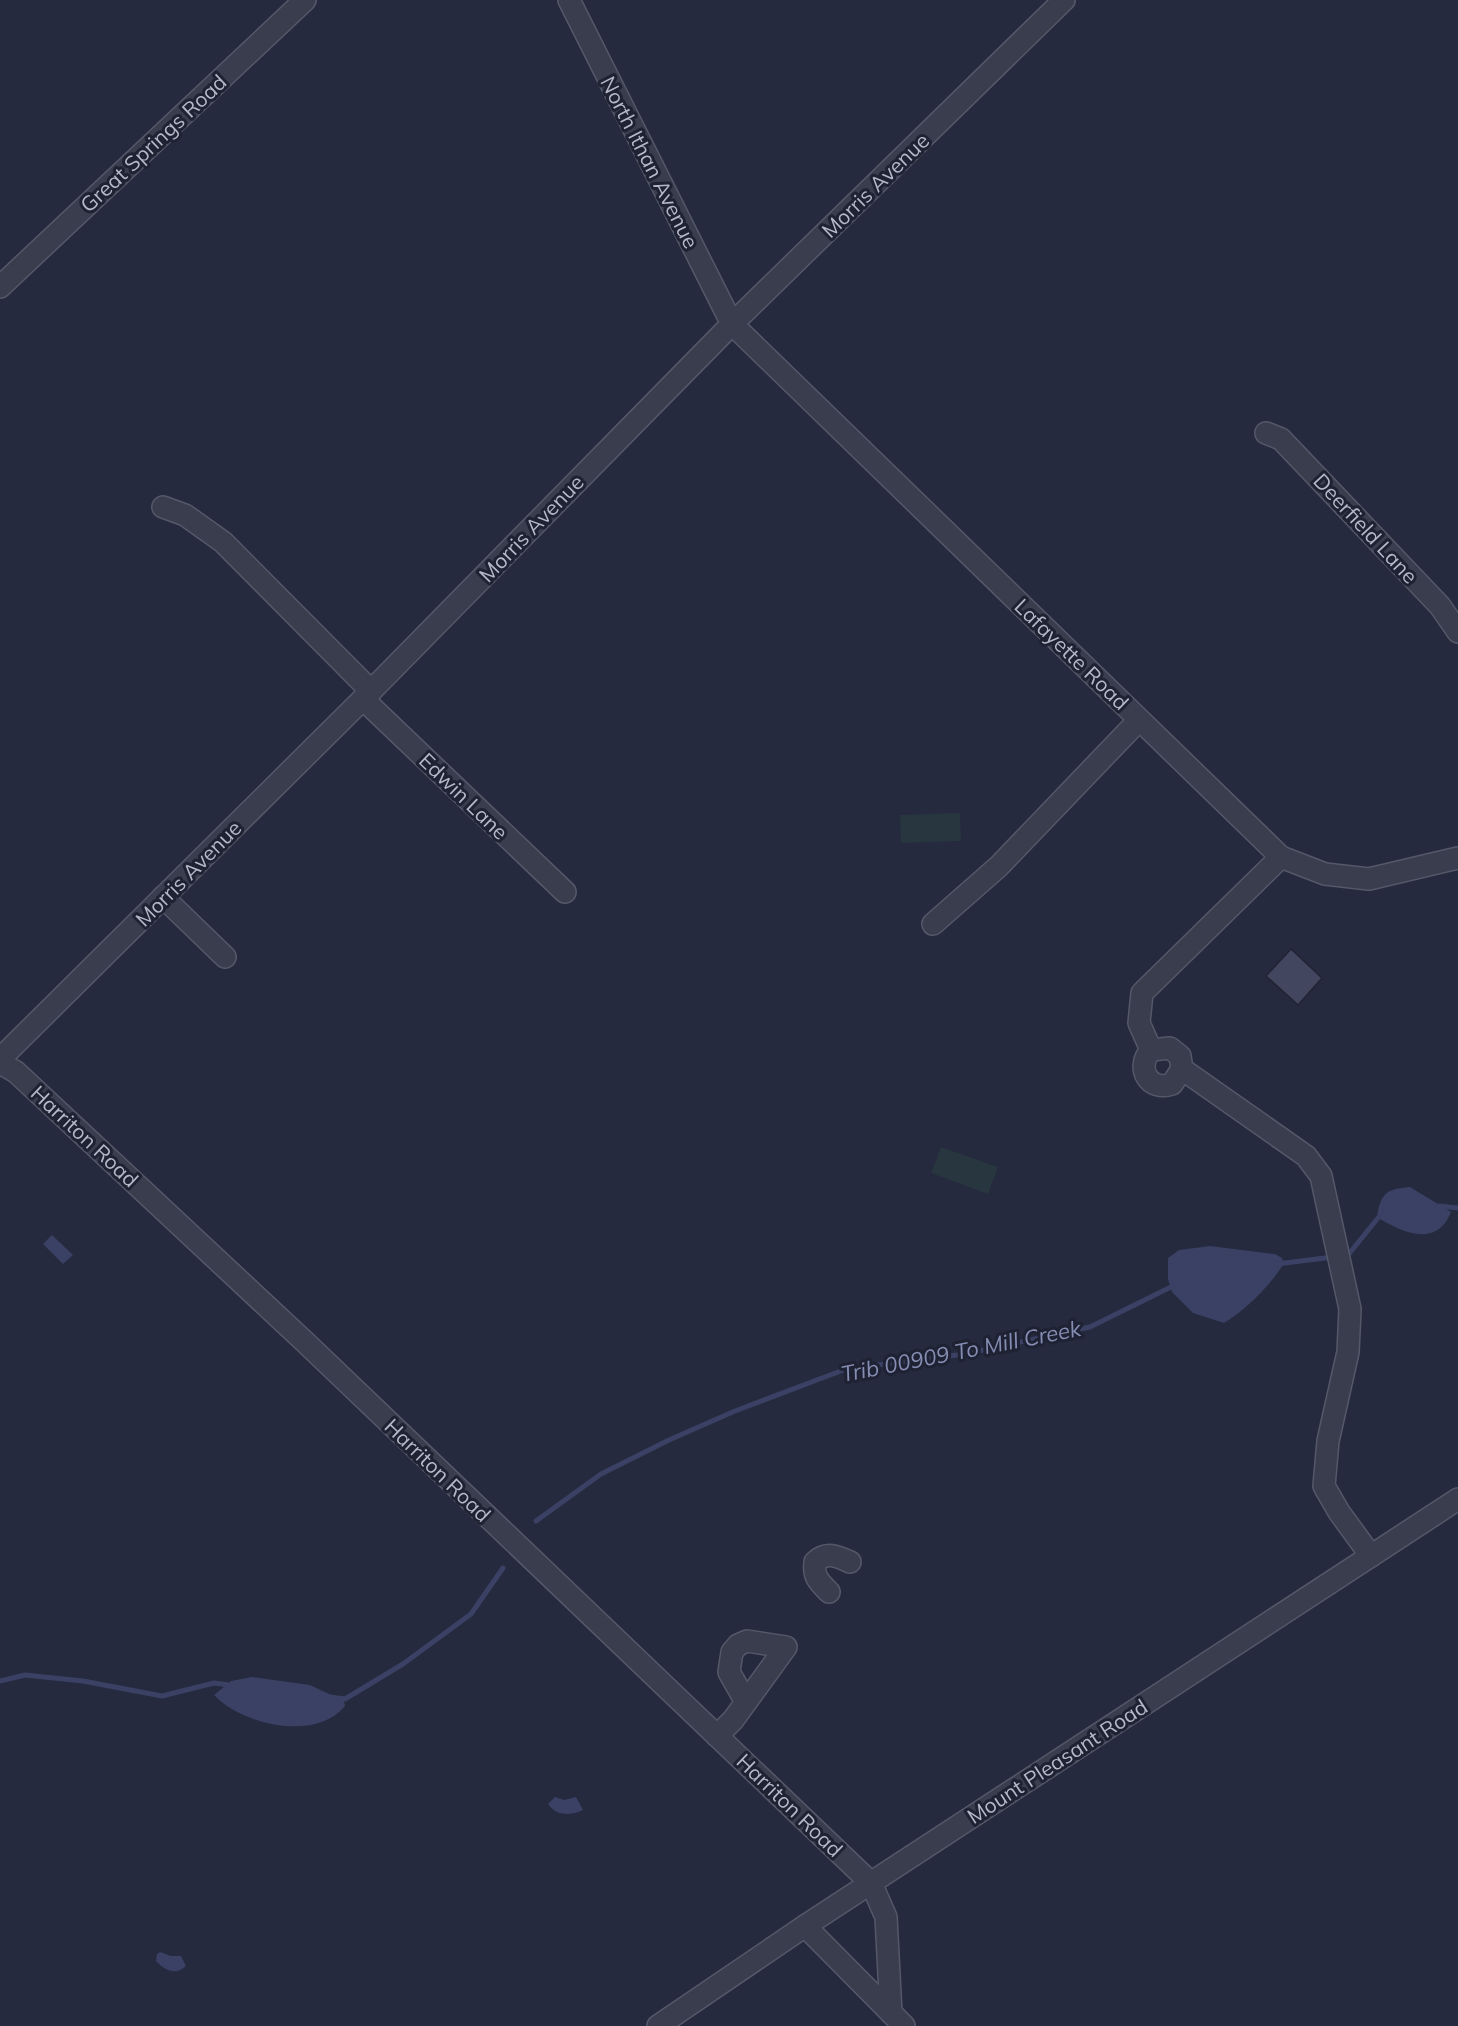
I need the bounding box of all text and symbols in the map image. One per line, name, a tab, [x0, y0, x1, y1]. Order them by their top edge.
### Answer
street label: Great Springs Road	[75, 69, 231, 217]
street label: North Ithan Avenue	[595, 72, 705, 252]
street label: Morris Avenue	[816, 127, 934, 243]
street label: Deerfield Lane	[1308, 468, 1424, 588]
street label: Morris Avenue	[473, 469, 589, 587]
street label: Lafayette Road	[1010, 593, 1134, 715]
street label: Edwin Lane	[414, 747, 514, 845]
street label: Morris Avenue	[130, 815, 246, 931]
street label: Harriton Road	[26, 1080, 144, 1192]
water label: Trib 00909 To Mill Creek	[839, 1314, 1084, 1388]
street label: Harriton Road	[380, 1413, 496, 1527]
street label: Mount Pleasant Road	[962, 1693, 1152, 1829]
street label: Harriton Road	[732, 1748, 848, 1862]

